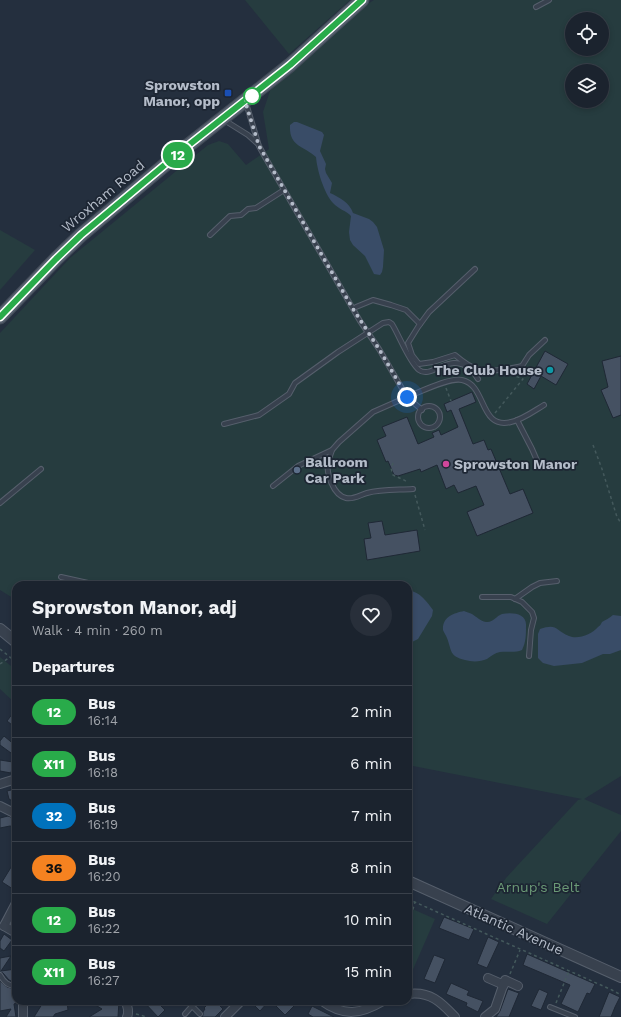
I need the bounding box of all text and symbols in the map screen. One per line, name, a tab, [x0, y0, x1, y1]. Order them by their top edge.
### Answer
map controls	[565, 12, 609, 108]
button: locate	[565, 12, 609, 56]
button: layers	[565, 64, 609, 108]
place label: Sprowston Manor, opp	[143, 77, 220, 109]
unlabelled marker	[243, 87, 261, 105]
marker: Sprowston Manor, opp	[223, 88, 233, 98]
line badge: 12	[160, 142, 196, 168]
text: 12	[171, 147, 185, 163]
street label: Wroxham Road	[58, 157, 148, 235]
place label: The Club House	[434, 362, 542, 378]
marker: The Club House	[545, 365, 555, 375]
your location	[397, 387, 417, 407]
place label: Ballroom Car Park	[305, 454, 368, 486]
place label: Sprowston Manor	[454, 456, 577, 472]
marker: Sprowston Manor	[441, 459, 451, 469]
marker: Ballroom Car Park	[292, 465, 302, 475]
button: heart	[350, 594, 392, 636]
text: Sprowston Manor, adj	[32, 596, 237, 619]
text: Walk · 4 min · 260 m	[32, 623, 163, 638]
text: Departures	[32, 658, 115, 676]
text: Bus	[88, 695, 116, 713]
text: 2 min	[351, 703, 392, 721]
text: 12	[47, 704, 61, 720]
text: 16:14	[88, 713, 118, 728]
text: Bus	[88, 747, 116, 765]
text: 6 min	[350, 755, 392, 773]
text: X11	[44, 756, 64, 772]
text: 16:18	[88, 765, 118, 780]
text: Bus	[88, 799, 116, 817]
text: 7 min	[351, 807, 392, 825]
text: 32	[46, 808, 62, 824]
text: 16:19	[88, 817, 118, 832]
text: Bus	[88, 851, 116, 869]
text: 8 min	[350, 859, 392, 877]
text: 36	[46, 860, 62, 876]
text: 16:20	[88, 869, 121, 884]
park label: Arnup's Belt	[496, 879, 580, 895]
street label: Atlantic Avenue	[462, 900, 566, 958]
text: Bus	[88, 903, 116, 921]
text: 10 min	[344, 911, 392, 929]
text: 12	[47, 912, 61, 928]
text: 16:22	[88, 921, 120, 936]
text: Bus	[88, 955, 116, 973]
text: 15 min	[345, 963, 392, 981]
text: X11	[44, 964, 64, 980]
text: 16:27	[88, 973, 119, 988]

